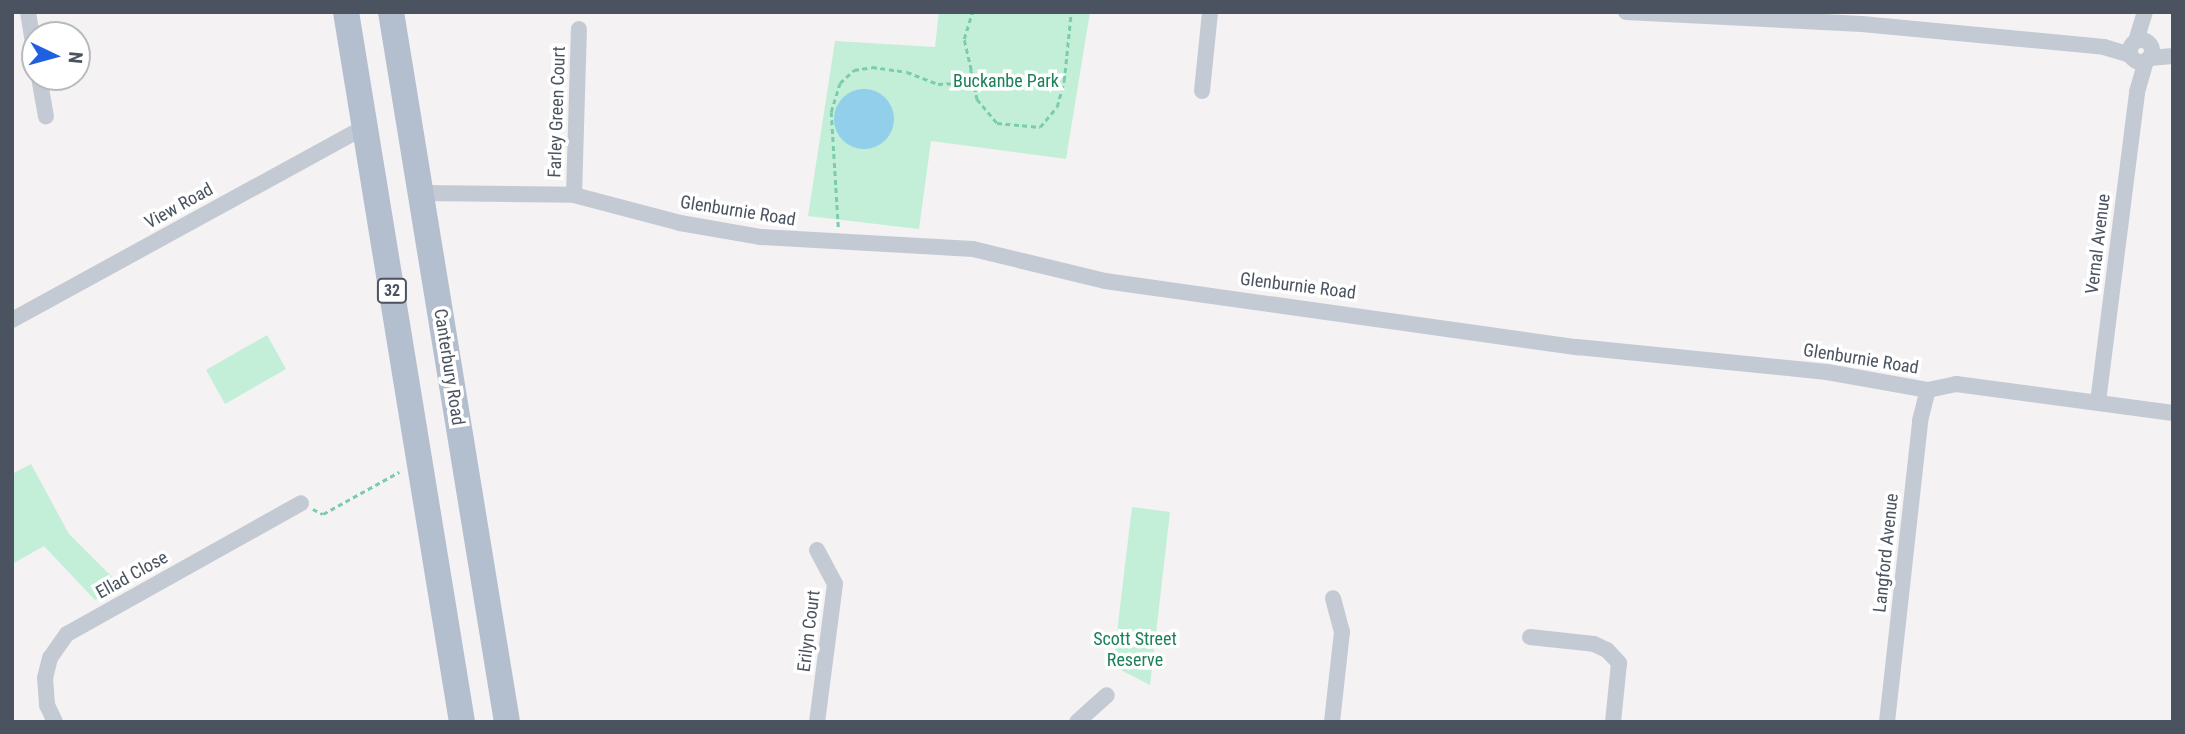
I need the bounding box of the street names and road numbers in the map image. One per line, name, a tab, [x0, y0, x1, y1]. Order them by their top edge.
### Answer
street label: Farley Green Court	[544, 46, 570, 178]
street label: View Road	[141, 178, 217, 234]
street label: Glenburnie Road	[679, 191, 797, 231]
street label: Vernal Avenue	[2081, 193, 2115, 295]
street label: Glenburnie Road	[1239, 268, 1357, 304]
road number: 32	[376, 278, 408, 304]
street label: Canterbury Road	[429, 307, 469, 427]
street label: Glenburnie Road	[1802, 339, 1920, 379]
street label: Langford Avenue	[1869, 492, 1903, 614]
street label: Ellad Close	[92, 546, 172, 604]
street label: Erilyn Court	[793, 589, 825, 673]

